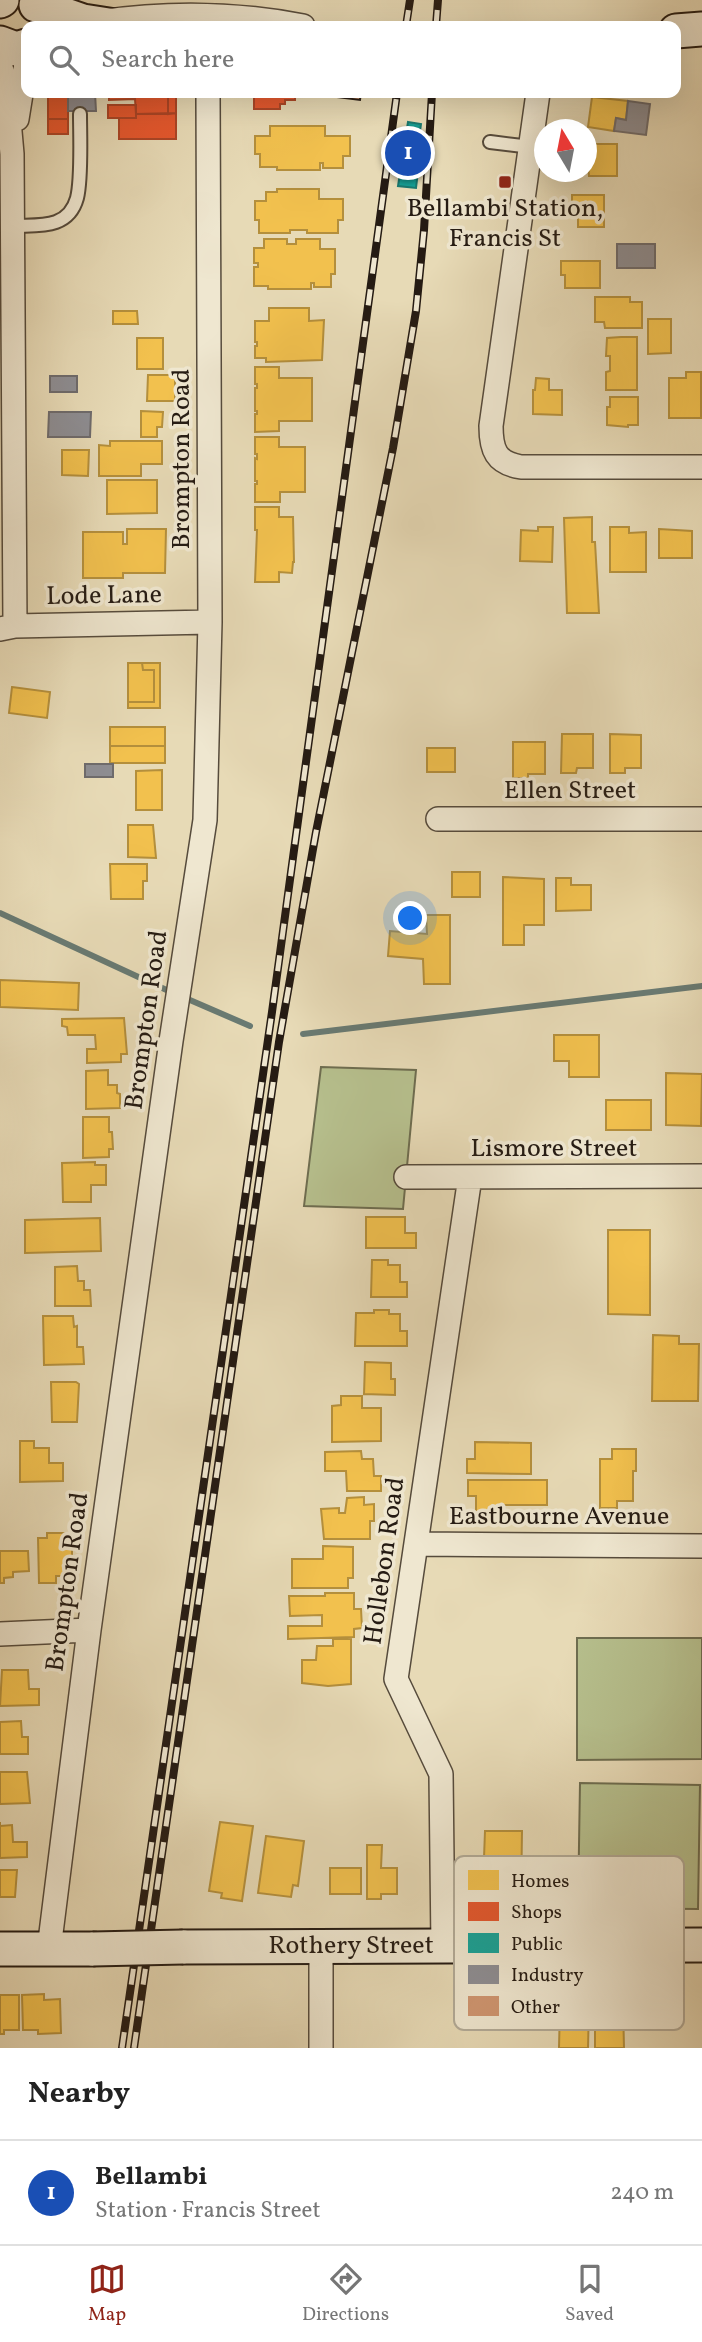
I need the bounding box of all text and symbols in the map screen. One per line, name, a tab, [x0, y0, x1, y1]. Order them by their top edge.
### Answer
search box	[21, 21, 681, 98]
icon: search	[45, 41, 83, 79]
text: Search here	[101, 42, 234, 78]
north arrow	[534, 119, 597, 182]
pin: 1	[385, 127, 431, 179]
marker: Bellambi Station, Francis St	[497, 174, 513, 190]
place label: Bellambi Station, Francis St	[407, 191, 603, 257]
street label: Brompton Road	[164, 369, 200, 549]
street label: Lode Lane	[46, 577, 162, 615]
street label: Ellen Street	[504, 773, 636, 809]
your location	[393, 901, 427, 935]
street label: Brompton Road	[117, 928, 177, 1112]
street label: Lismore Street	[471, 1131, 637, 1167]
street label: Hollebon Road	[355, 1475, 415, 1647]
street label: Brompton Road	[38, 1490, 98, 1674]
street label: Eastbourne Avenue	[449, 1499, 669, 1535]
legend	[454, 1856, 684, 2030]
text: Homes	[511, 1869, 569, 1895]
text: Shops	[511, 1900, 562, 1926]
street label: Rothery Street	[268, 1928, 434, 1964]
text: Public	[511, 1932, 563, 1958]
text: Industry	[511, 1963, 584, 1989]
text: Other	[511, 1995, 560, 2021]
text: Nearby	[28, 2073, 130, 2115]
text: Bellambi	[95, 2159, 207, 2195]
text: 1	[46, 2177, 56, 2209]
text: 240 m	[610, 2177, 674, 2209]
text: Station · Francis Street	[95, 2195, 321, 2227]
tab: Map	[88, 2260, 126, 2328]
tab: Directions	[302, 2260, 389, 2328]
tab: Saved	[565, 2260, 614, 2328]

